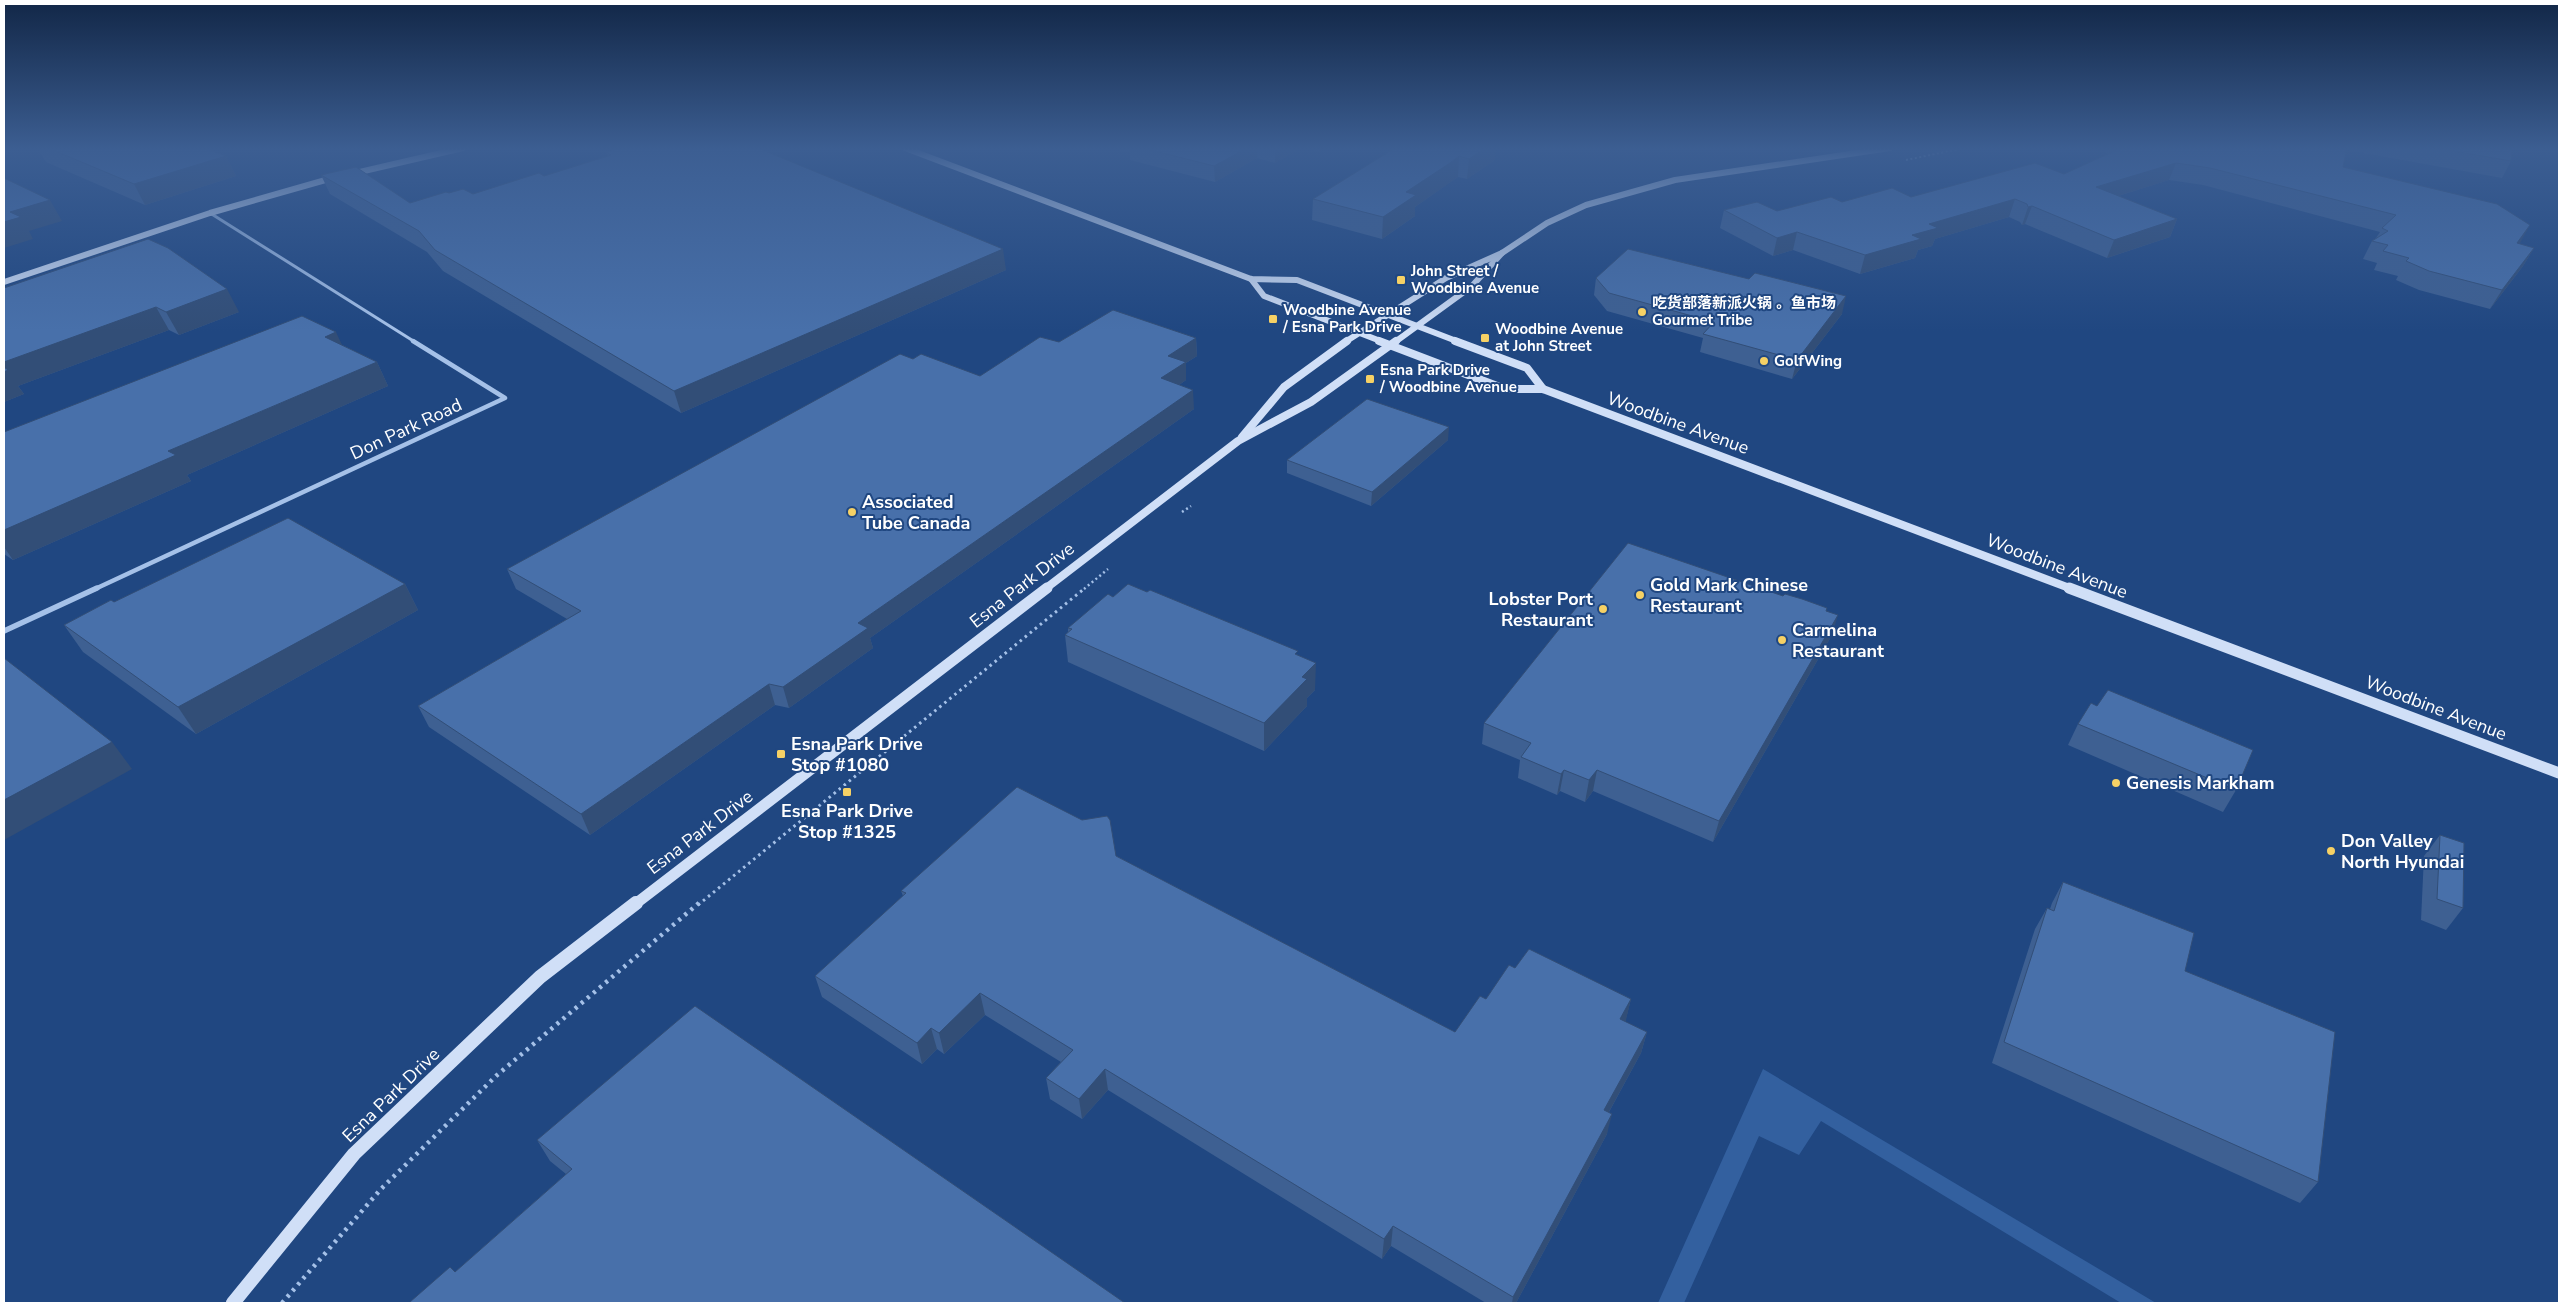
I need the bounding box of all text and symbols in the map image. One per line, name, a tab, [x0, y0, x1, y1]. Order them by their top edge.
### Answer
place label: John Street / Woodbine Avenue	[1410, 261, 1539, 298]
marker: John Street / Woodbine Avenue	[1395, 274, 1407, 286]
place label: 吃货部落新派火锅 。鱼市场 Gourmet Tribe	[1652, 293, 1836, 330]
place label: Woodbine Avenue / Esna Park Drive	[1282, 300, 1411, 337]
marker: 吃货部落新派火锅 。鱼市场 Gourmet Tribe	[1636, 306, 1648, 318]
marker: Woodbine Avenue / Esna Park Drive	[1267, 313, 1279, 325]
place label: Woodbine Avenue at John Street	[1495, 319, 1623, 356]
marker: Woodbine Avenue at John Street	[1479, 332, 1491, 344]
place label: GolfWing	[1774, 351, 1842, 371]
marker: GolfWing	[1758, 355, 1770, 367]
place label: Esna Park Drive / Woodbine Avenue	[1379, 360, 1517, 397]
marker: Esna Park Drive / Woodbine Avenue	[1364, 373, 1376, 385]
street label: Woodbine Avenue	[1604, 386, 1752, 460]
street label: Don Park Road	[346, 393, 466, 465]
place label: Associated Tube Canada	[862, 490, 970, 535]
marker: Associated Tube Canada	[846, 506, 858, 518]
street label: Woodbine Avenue	[1983, 528, 2131, 604]
street label: Esna Park Drive	[965, 537, 1079, 633]
place label: Gold Mark Chinese Restaurant	[1650, 573, 1808, 618]
place label: Lobster Port Restaurant	[1488, 587, 1593, 632]
marker: Gold Mark Chinese Restaurant	[1634, 589, 1646, 601]
marker: Lobster Port Restaurant	[1597, 603, 1609, 615]
place label: Carmelina Restaurant	[1792, 618, 1884, 663]
marker: Carmelina Restaurant	[1776, 634, 1788, 646]
street label: Woodbine Avenue	[2362, 670, 2510, 746]
place label: Esna Park Drive Stop #1080	[791, 732, 923, 777]
marker: Esna Park Drive Stop #1080	[775, 748, 787, 760]
place label: Genesis Markham	[2126, 771, 2275, 795]
marker: Genesis Markham	[2110, 777, 2122, 789]
street label: Esna Park Drive	[642, 784, 758, 880]
marker: Esna Park Drive Stop #1325	[841, 786, 853, 798]
place label: Esna Park Drive Stop #1325	[781, 799, 913, 844]
place label: Don Valley North Hyundai	[2341, 829, 2464, 874]
marker: Don Valley North Hyundai	[2325, 845, 2337, 857]
street label: Esna Park Drive	[337, 1042, 445, 1148]

